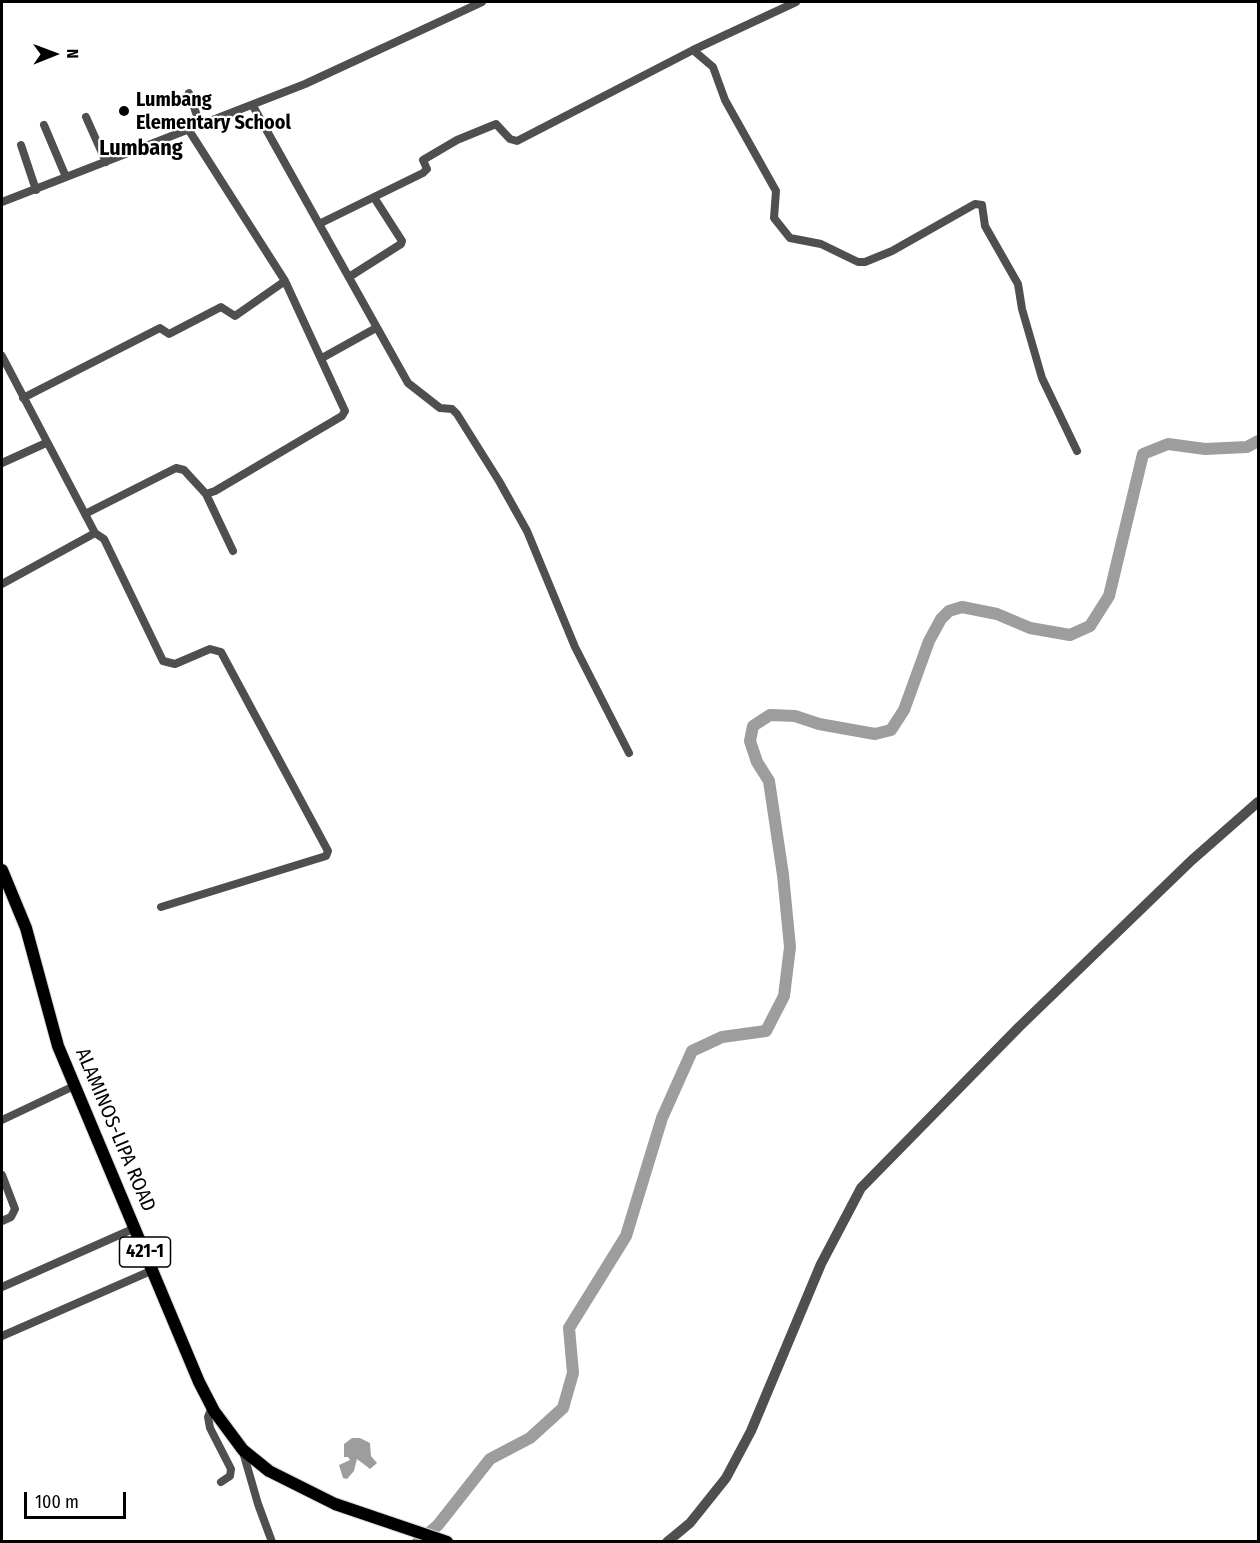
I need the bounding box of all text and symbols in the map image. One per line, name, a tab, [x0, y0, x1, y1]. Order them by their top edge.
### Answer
north arrow	[24, 24, 84, 84]
text: N	[63, 49, 82, 59]
place label: Lumbang Elementary School	[136, 88, 291, 135]
marker: Lumbang Elementary School	[117, 104, 131, 118]
district label: Lumbang	[99, 136, 183, 162]
street label: ALAMINOS-LIPA ROAD	[70, 1045, 160, 1215]
road number: 421-1	[120, 1237, 170, 1267]
scale bar	[27, 1480, 129, 1518]
text: 100 m	[35, 1491, 79, 1513]

